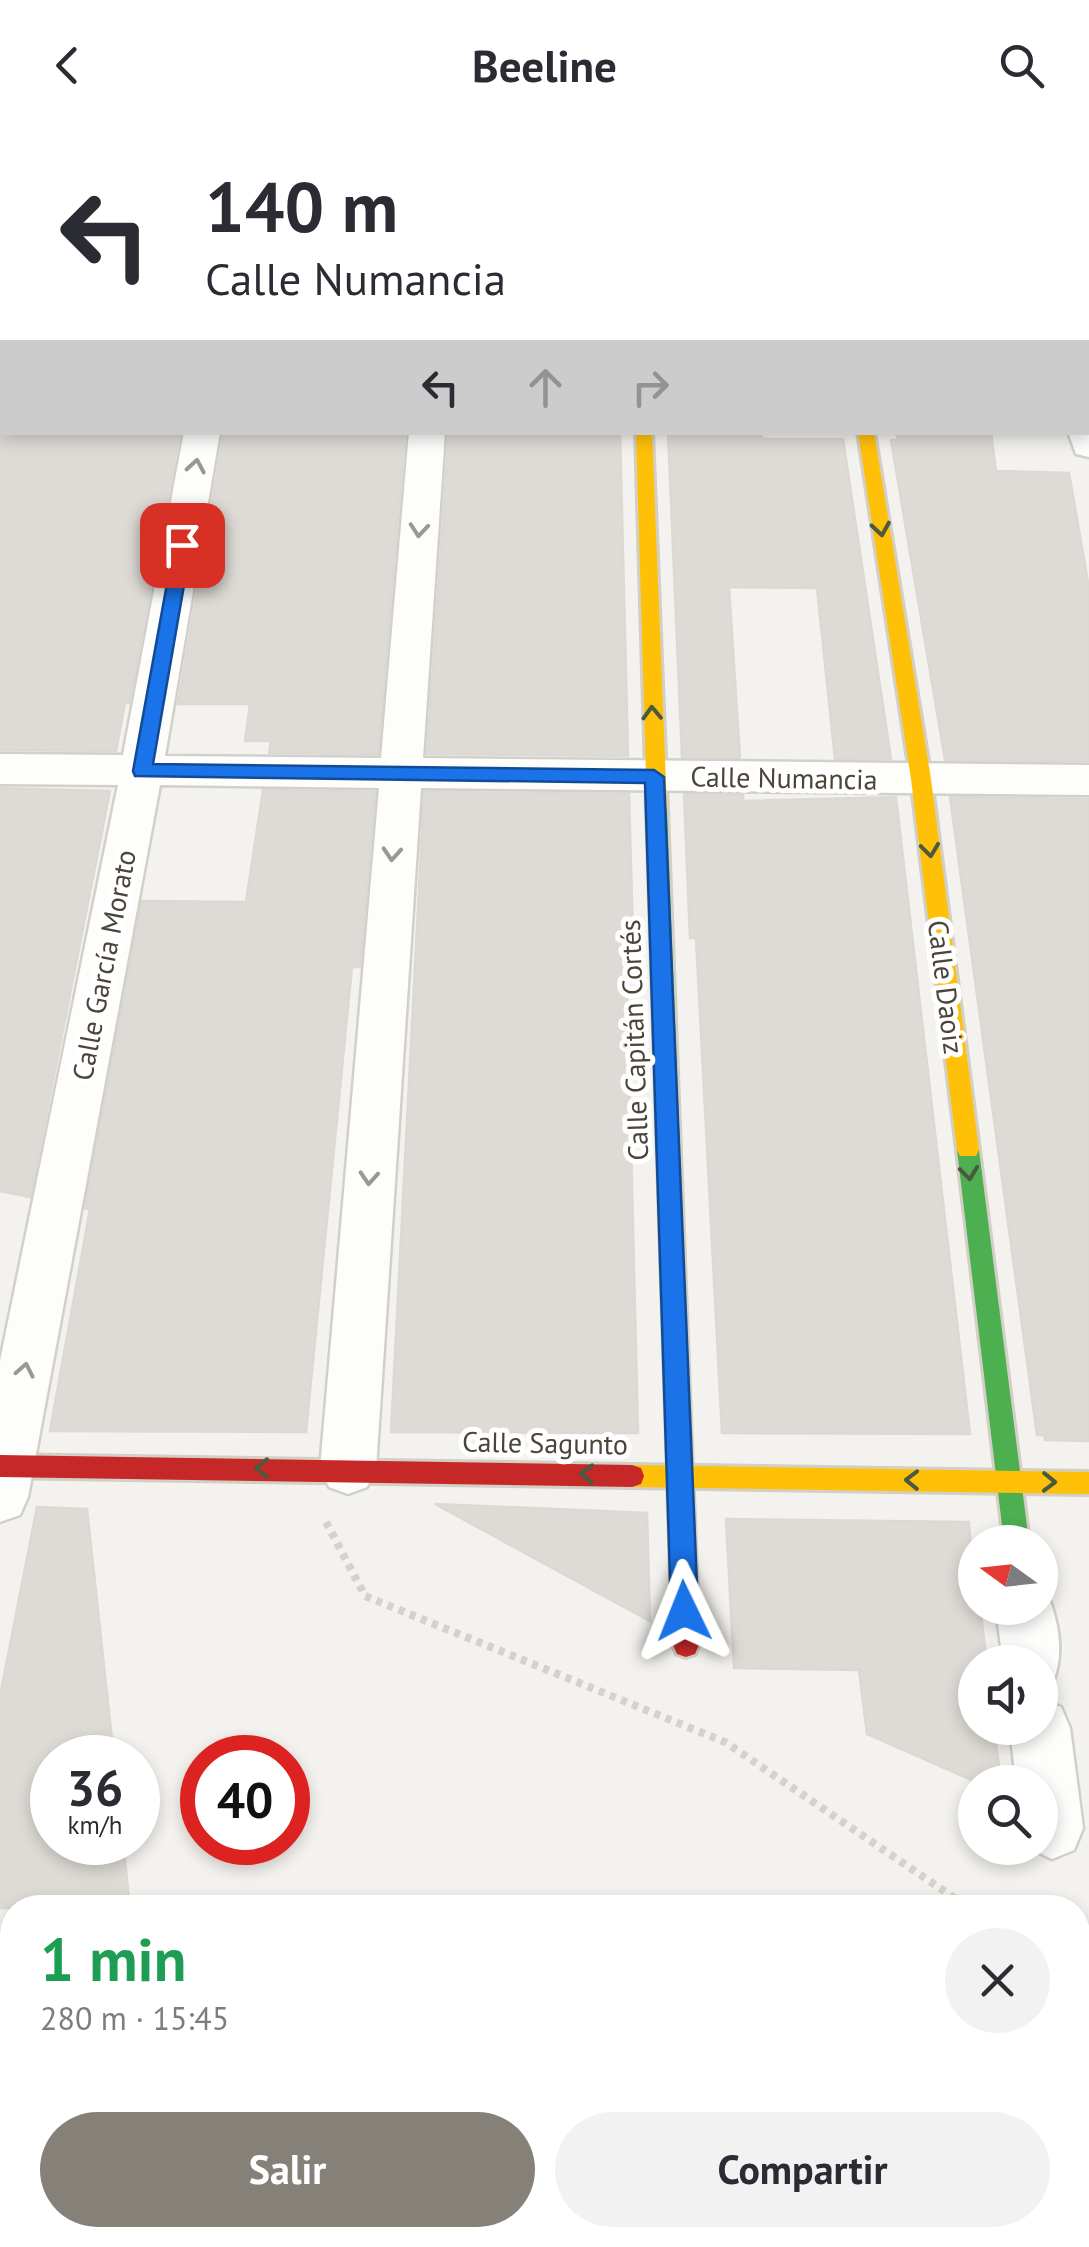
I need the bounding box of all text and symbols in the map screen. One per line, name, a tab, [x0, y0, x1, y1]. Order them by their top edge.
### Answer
text: Beeline	[472, 36, 617, 94]
icon: back	[40, 38, 95, 93]
icon: search	[994, 38, 1049, 93]
text: 140 m	[205, 161, 398, 251]
icon: left	[40, 170, 170, 300]
text: Calle Numancia	[205, 249, 506, 307]
icon: left	[413, 360, 468, 415]
icon: ahead	[518, 360, 573, 415]
icon: right	[623, 360, 678, 415]
one-way arrow	[185, 458, 206, 474]
pin	[140, 503, 225, 588]
icon: arrive	[155, 518, 210, 573]
one-way arrow	[870, 521, 891, 537]
one-way arrow	[408, 522, 430, 538]
one-way arrow	[642, 705, 663, 721]
street label: Calle Numancia	[690, 757, 878, 798]
one-way arrow	[919, 842, 940, 858]
street label: Calle García Morato	[63, 846, 144, 1083]
one-way arrow	[382, 846, 404, 862]
street label: Calle Daoiz	[920, 918, 973, 1056]
street label: Calle Capitán Cortés	[611, 919, 656, 1161]
one-way arrow	[958, 1164, 979, 1181]
one-way arrow	[359, 1170, 380, 1186]
one-way arrow	[13, 1362, 34, 1379]
street label: Calle Sagunto	[462, 1423, 628, 1462]
one-way arrow	[254, 1457, 270, 1479]
one-way arrow	[579, 1463, 595, 1484]
one-way arrow	[904, 1469, 919, 1490]
one-way arrow	[1042, 1471, 1058, 1493]
north arrow	[958, 1525, 1058, 1625]
map controls	[958, 1525, 1058, 1865]
position arrow	[632, 1559, 736, 1663]
button: sound	[958, 1645, 1058, 1745]
speed limit sign: 40	[180, 1735, 310, 1865]
text: 36	[67, 1755, 123, 1820]
button: search	[958, 1765, 1058, 1865]
text: km/h	[68, 1809, 122, 1841]
text: 1 min	[40, 1920, 186, 1998]
button: close	[945, 1928, 1050, 2033]
text: 280 m · 15:45	[40, 1997, 229, 2039]
button: Salir	[40, 2112, 535, 2227]
button: Compartir	[555, 2112, 1050, 2227]

